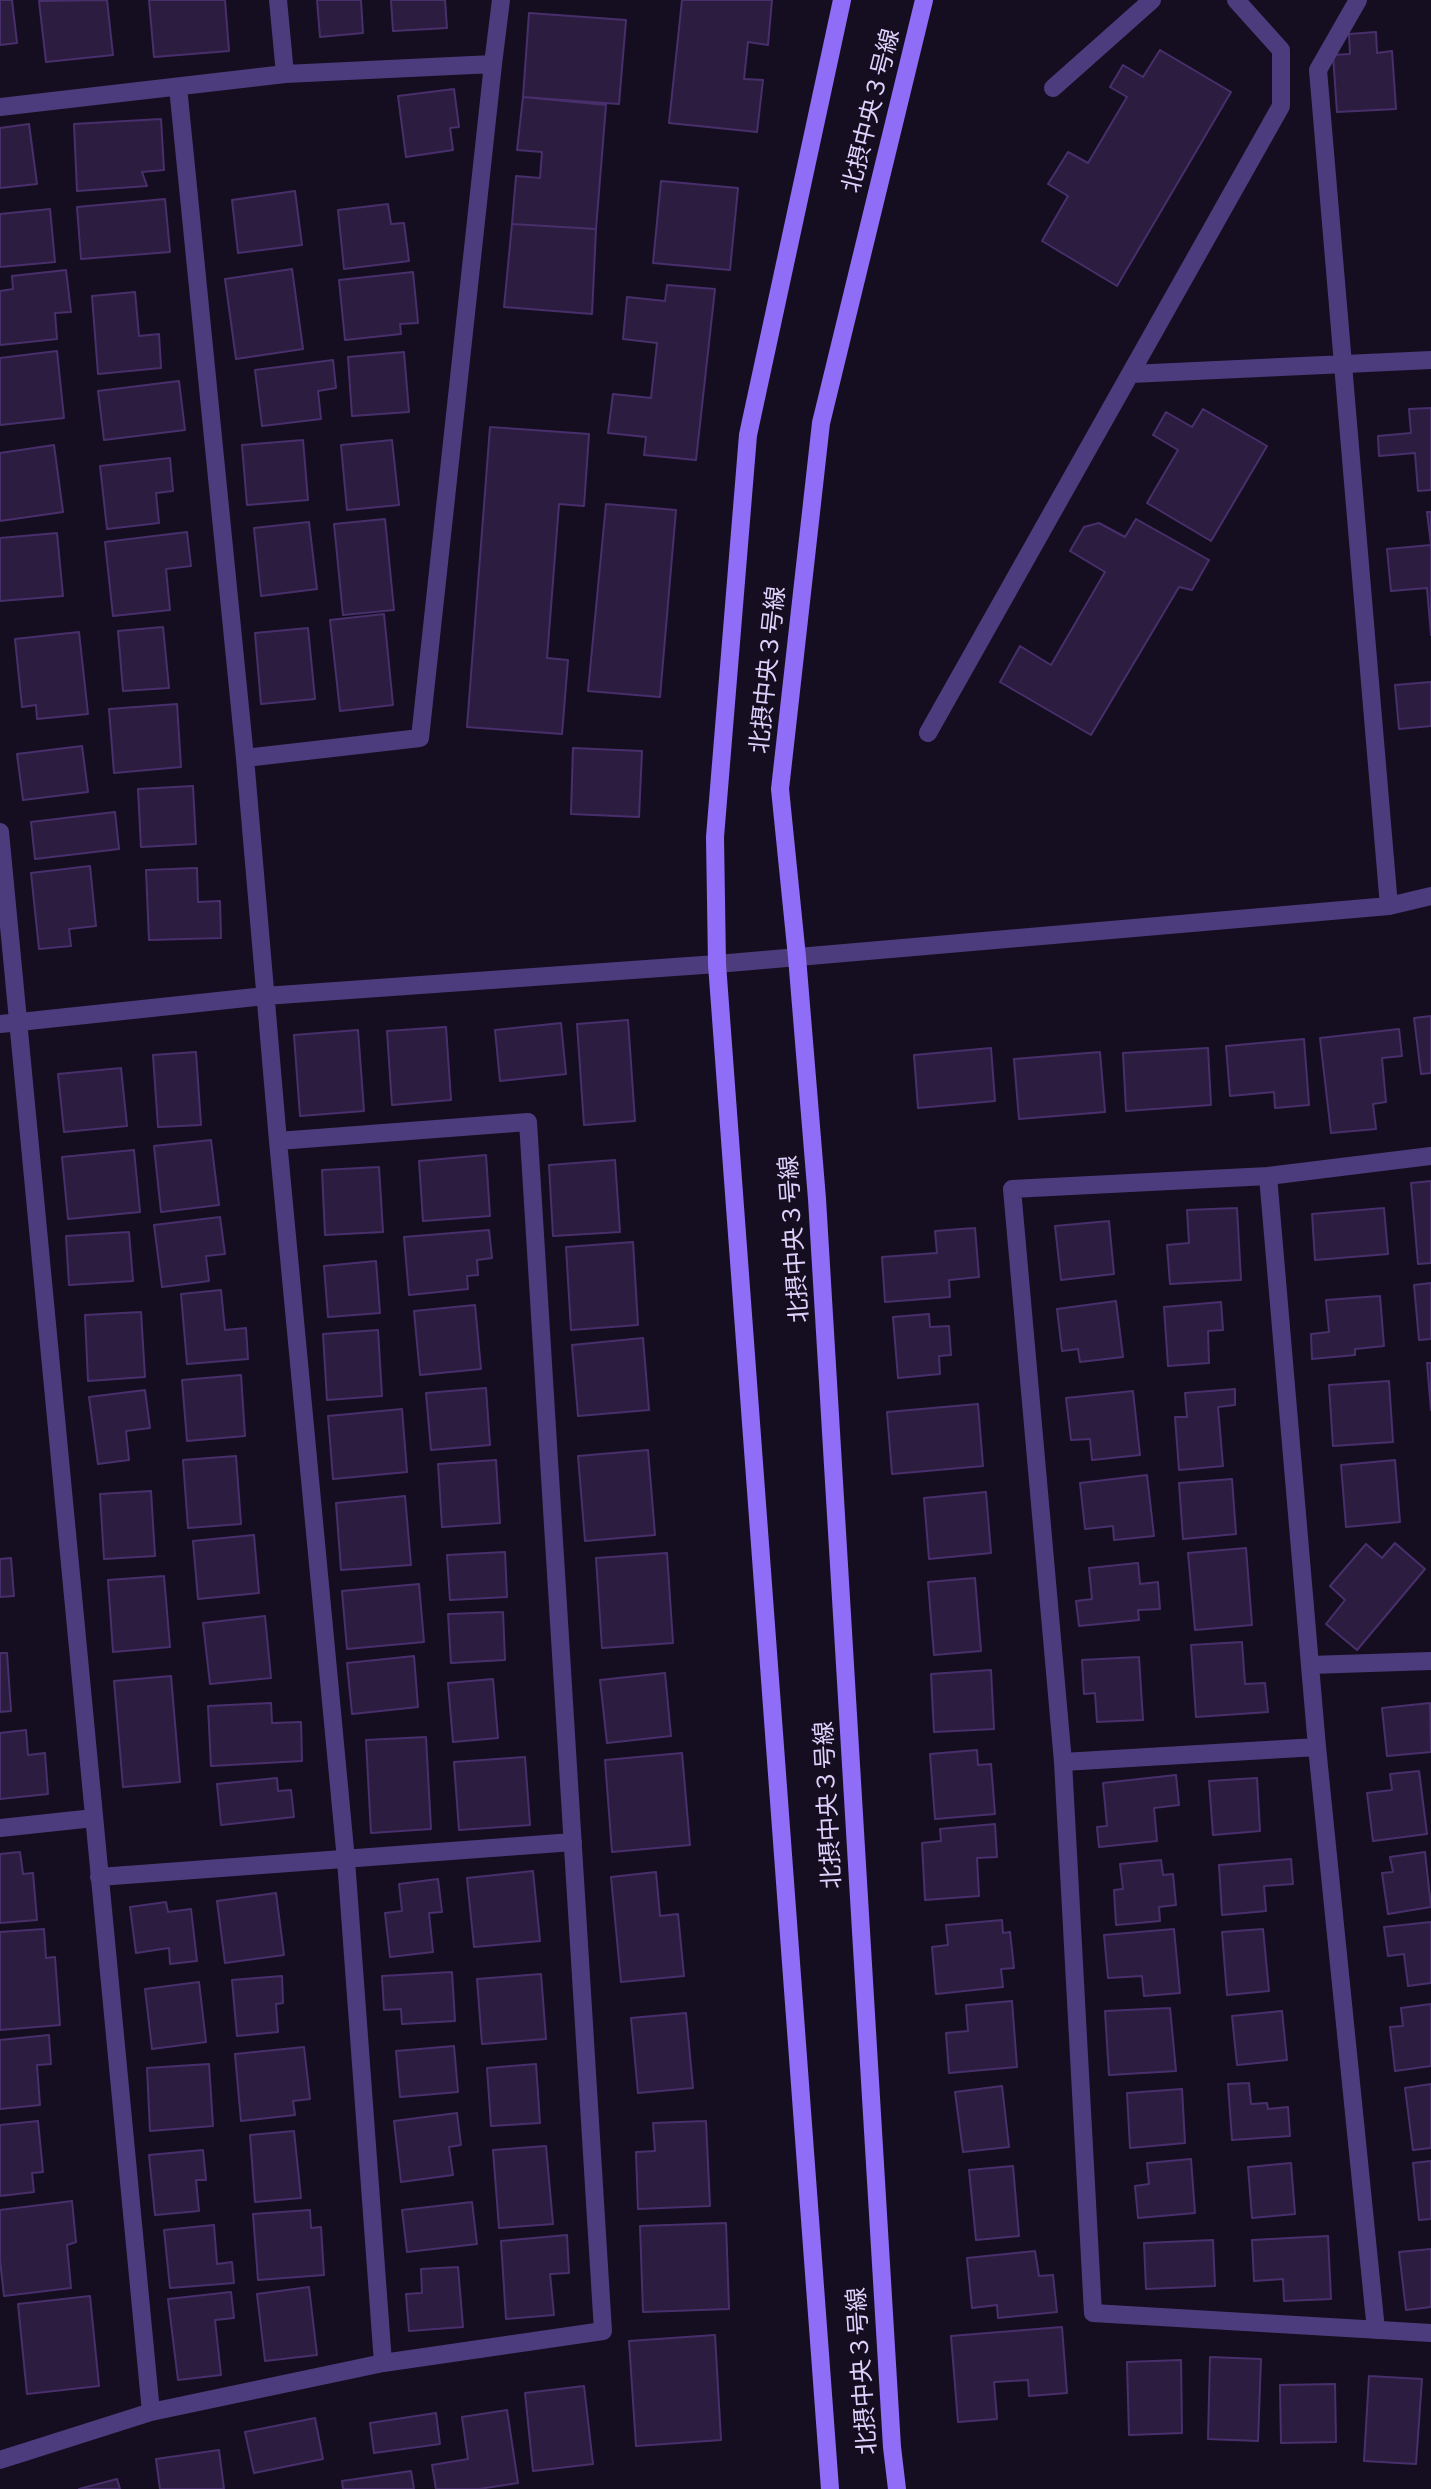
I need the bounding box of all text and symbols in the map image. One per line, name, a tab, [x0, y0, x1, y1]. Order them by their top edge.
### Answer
street label: 北摂中央３号線	[838, 26, 906, 196]
street label: 北摂中央３号線	[746, 585, 792, 755]
street label: 北摂中央３号線	[775, 1154, 815, 1324]
street label: 北摂中央３号線	[810, 1720, 848, 1890]
street label: 北摂中央３号線	[843, 2286, 883, 2456]

